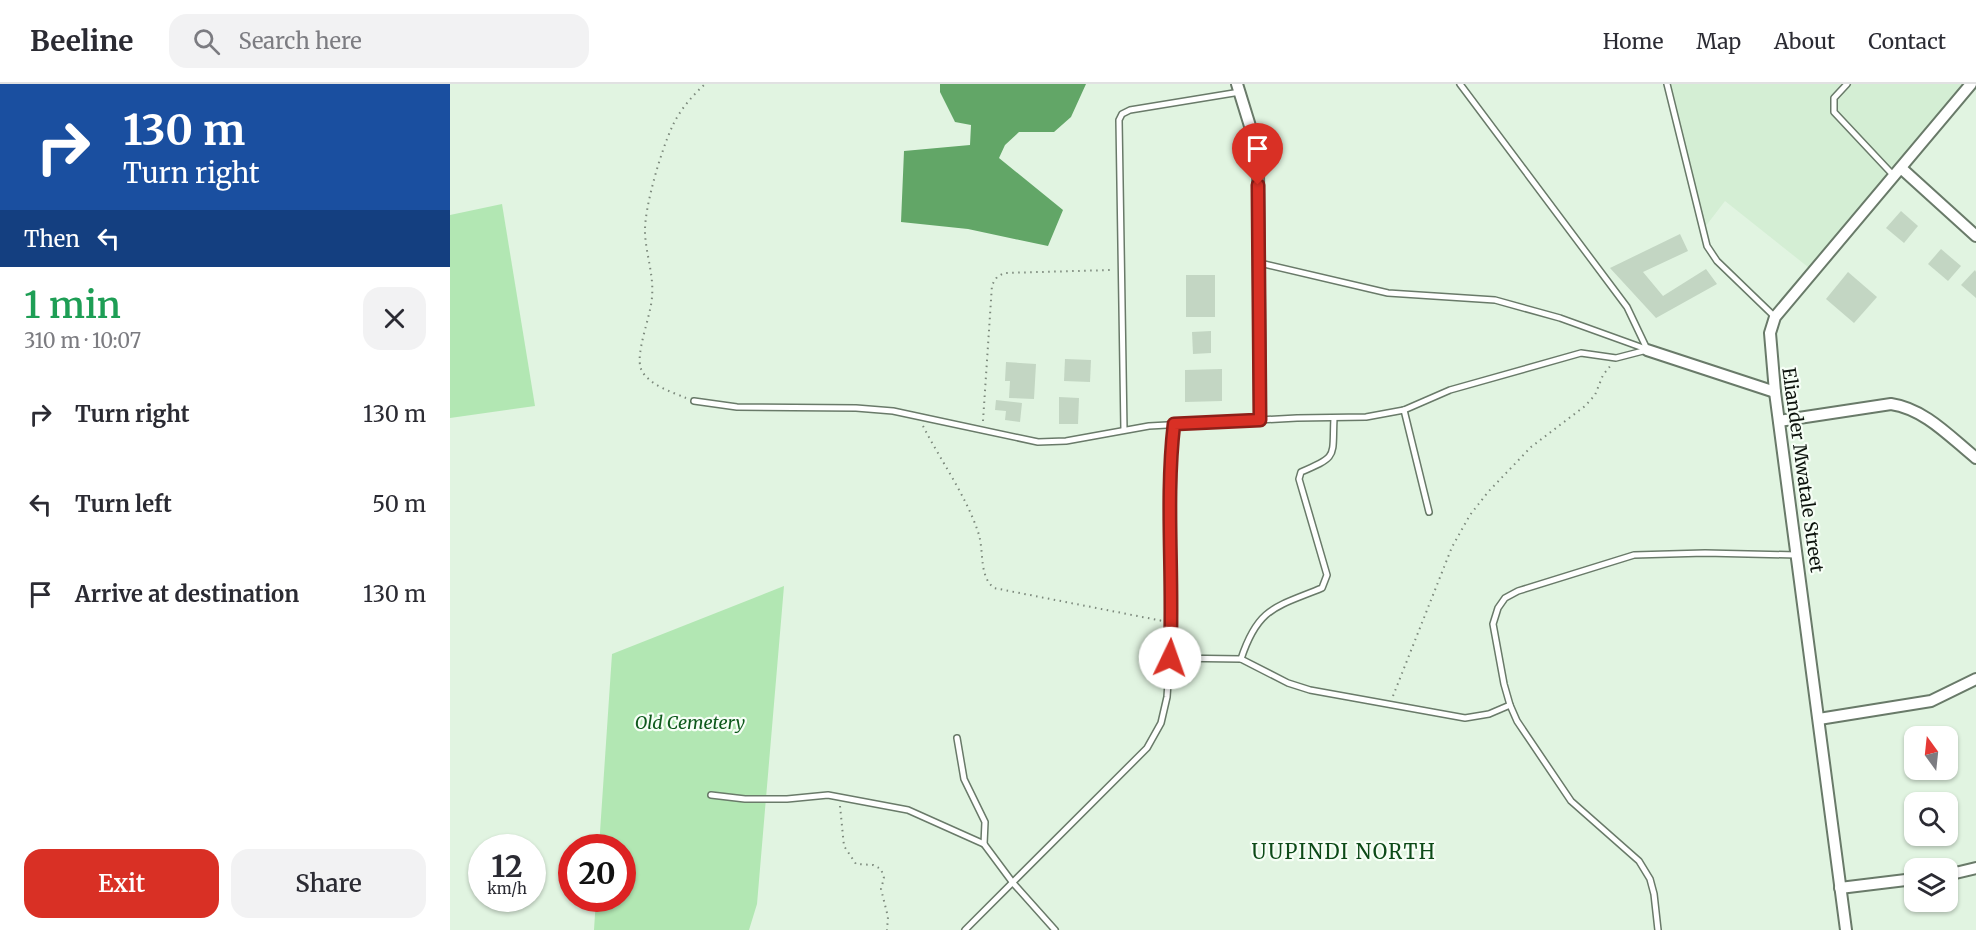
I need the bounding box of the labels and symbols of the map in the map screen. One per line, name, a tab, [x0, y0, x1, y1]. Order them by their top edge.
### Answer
pin	[1232, 123, 1283, 185]
street label: Eliander Mwatale Street	[1777, 366, 1829, 574]
position arrow	[1138, 626, 1202, 690]
park label: Old Cemetery	[635, 711, 745, 734]
north arrow	[1904, 726, 1958, 780]
speed limit sign: 20	[558, 834, 636, 912]
district label: UUPINDI NORTH	[1252, 839, 1436, 864]

